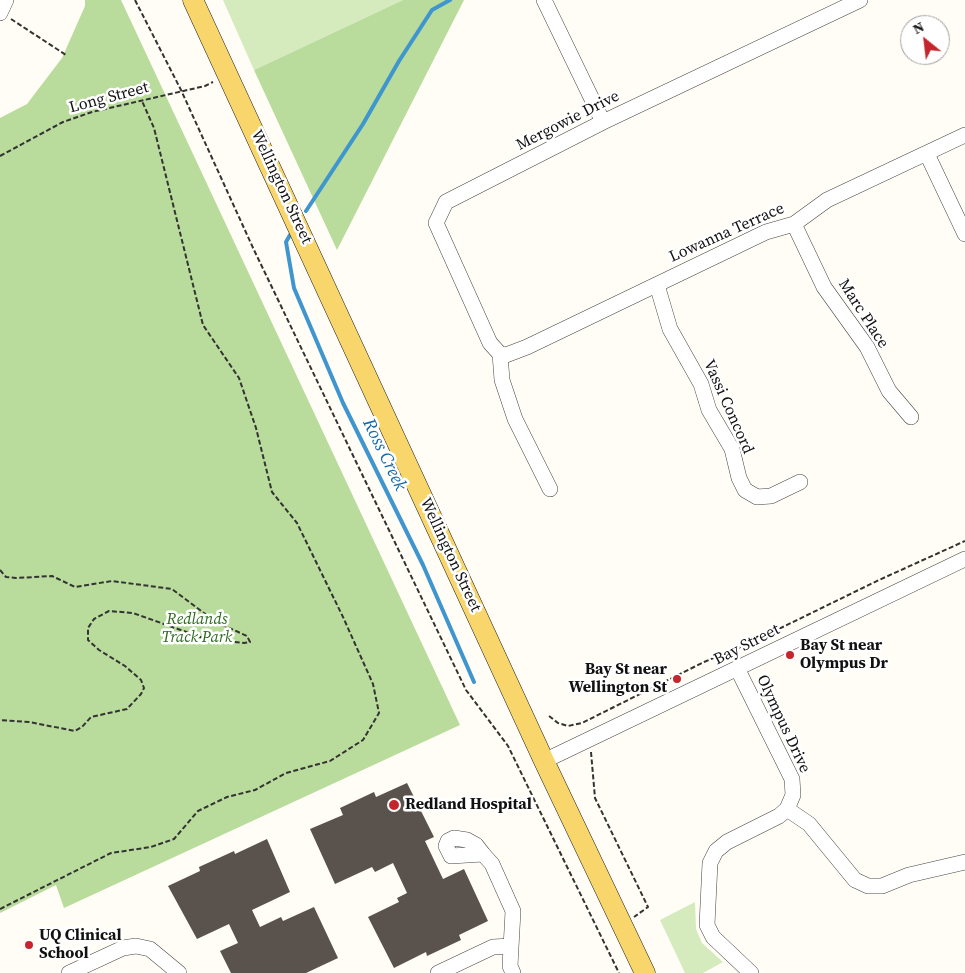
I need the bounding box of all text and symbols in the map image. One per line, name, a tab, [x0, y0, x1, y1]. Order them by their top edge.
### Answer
north arrow	[900, 15, 950, 65]
text: N	[909, 17, 928, 39]
street label: Long Street	[67, 78, 151, 118]
street label: Mergowie Drive	[513, 87, 623, 155]
street label: Wellington Street	[246, 127, 316, 247]
street label: Lowanna Terrace	[667, 199, 787, 267]
street label: Marc Place	[834, 276, 892, 352]
street label: Vassi Concord	[699, 357, 757, 457]
water label: Ross Creek	[357, 415, 411, 495]
street label: Wellington Street	[415, 495, 485, 615]
park label: Redlands Track Park	[162, 610, 232, 648]
street label: Bay Street	[711, 620, 783, 670]
place label: Bay St near Olympus Dr	[800, 636, 888, 674]
marker: Bay St near Olympus Dr	[784, 649, 796, 661]
place label: Bay St near Wellington St	[568, 660, 667, 698]
street label: Olympus Drive	[752, 672, 814, 776]
marker: Bay St near Wellington St	[671, 673, 683, 685]
place label: Redland Hospital	[405, 795, 532, 815]
marker: Redland Hospital	[387, 798, 401, 812]
place label: UQ Clinical School	[39, 926, 122, 964]
marker: UQ Clinical School	[23, 939, 35, 951]

